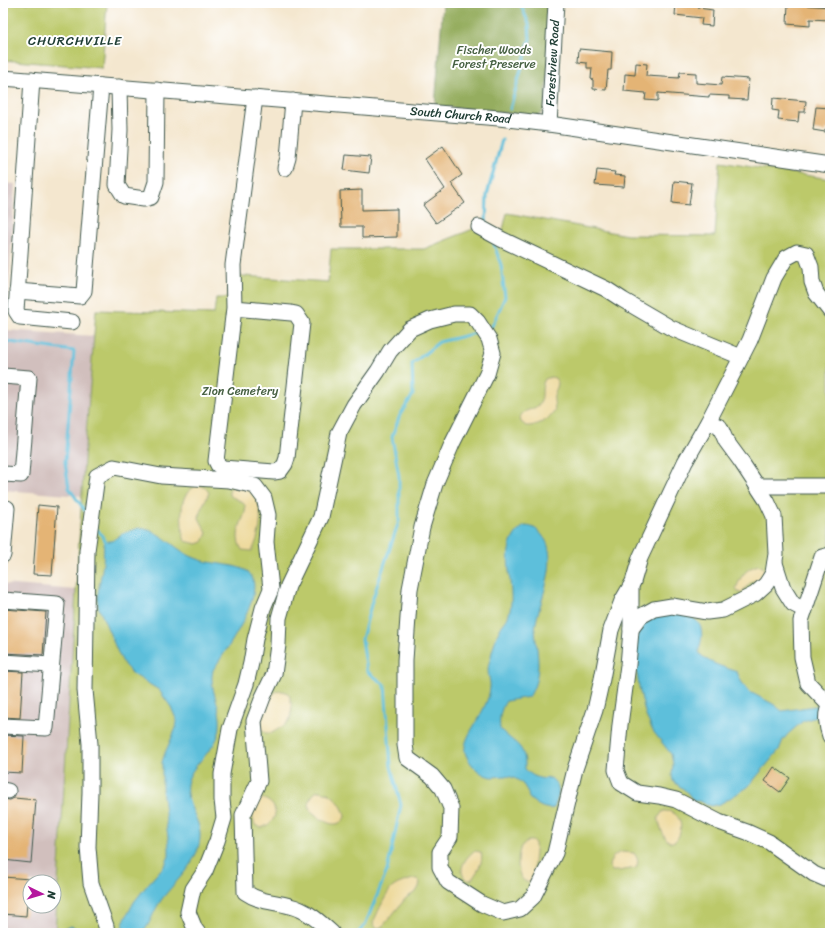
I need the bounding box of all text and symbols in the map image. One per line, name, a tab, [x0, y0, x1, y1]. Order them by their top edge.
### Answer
street label: Forestview Road	[539, 19, 566, 107]
district label: CHURCHVILLE	[28, 29, 122, 52]
park label: Fischer Woods Forest Preserve	[452, 39, 536, 75]
street label: South Church Road	[409, 100, 514, 131]
park label: Zion Cemetery	[202, 380, 279, 402]
north arrow	[22, 874, 62, 914]
text: N	[42, 889, 61, 900]

